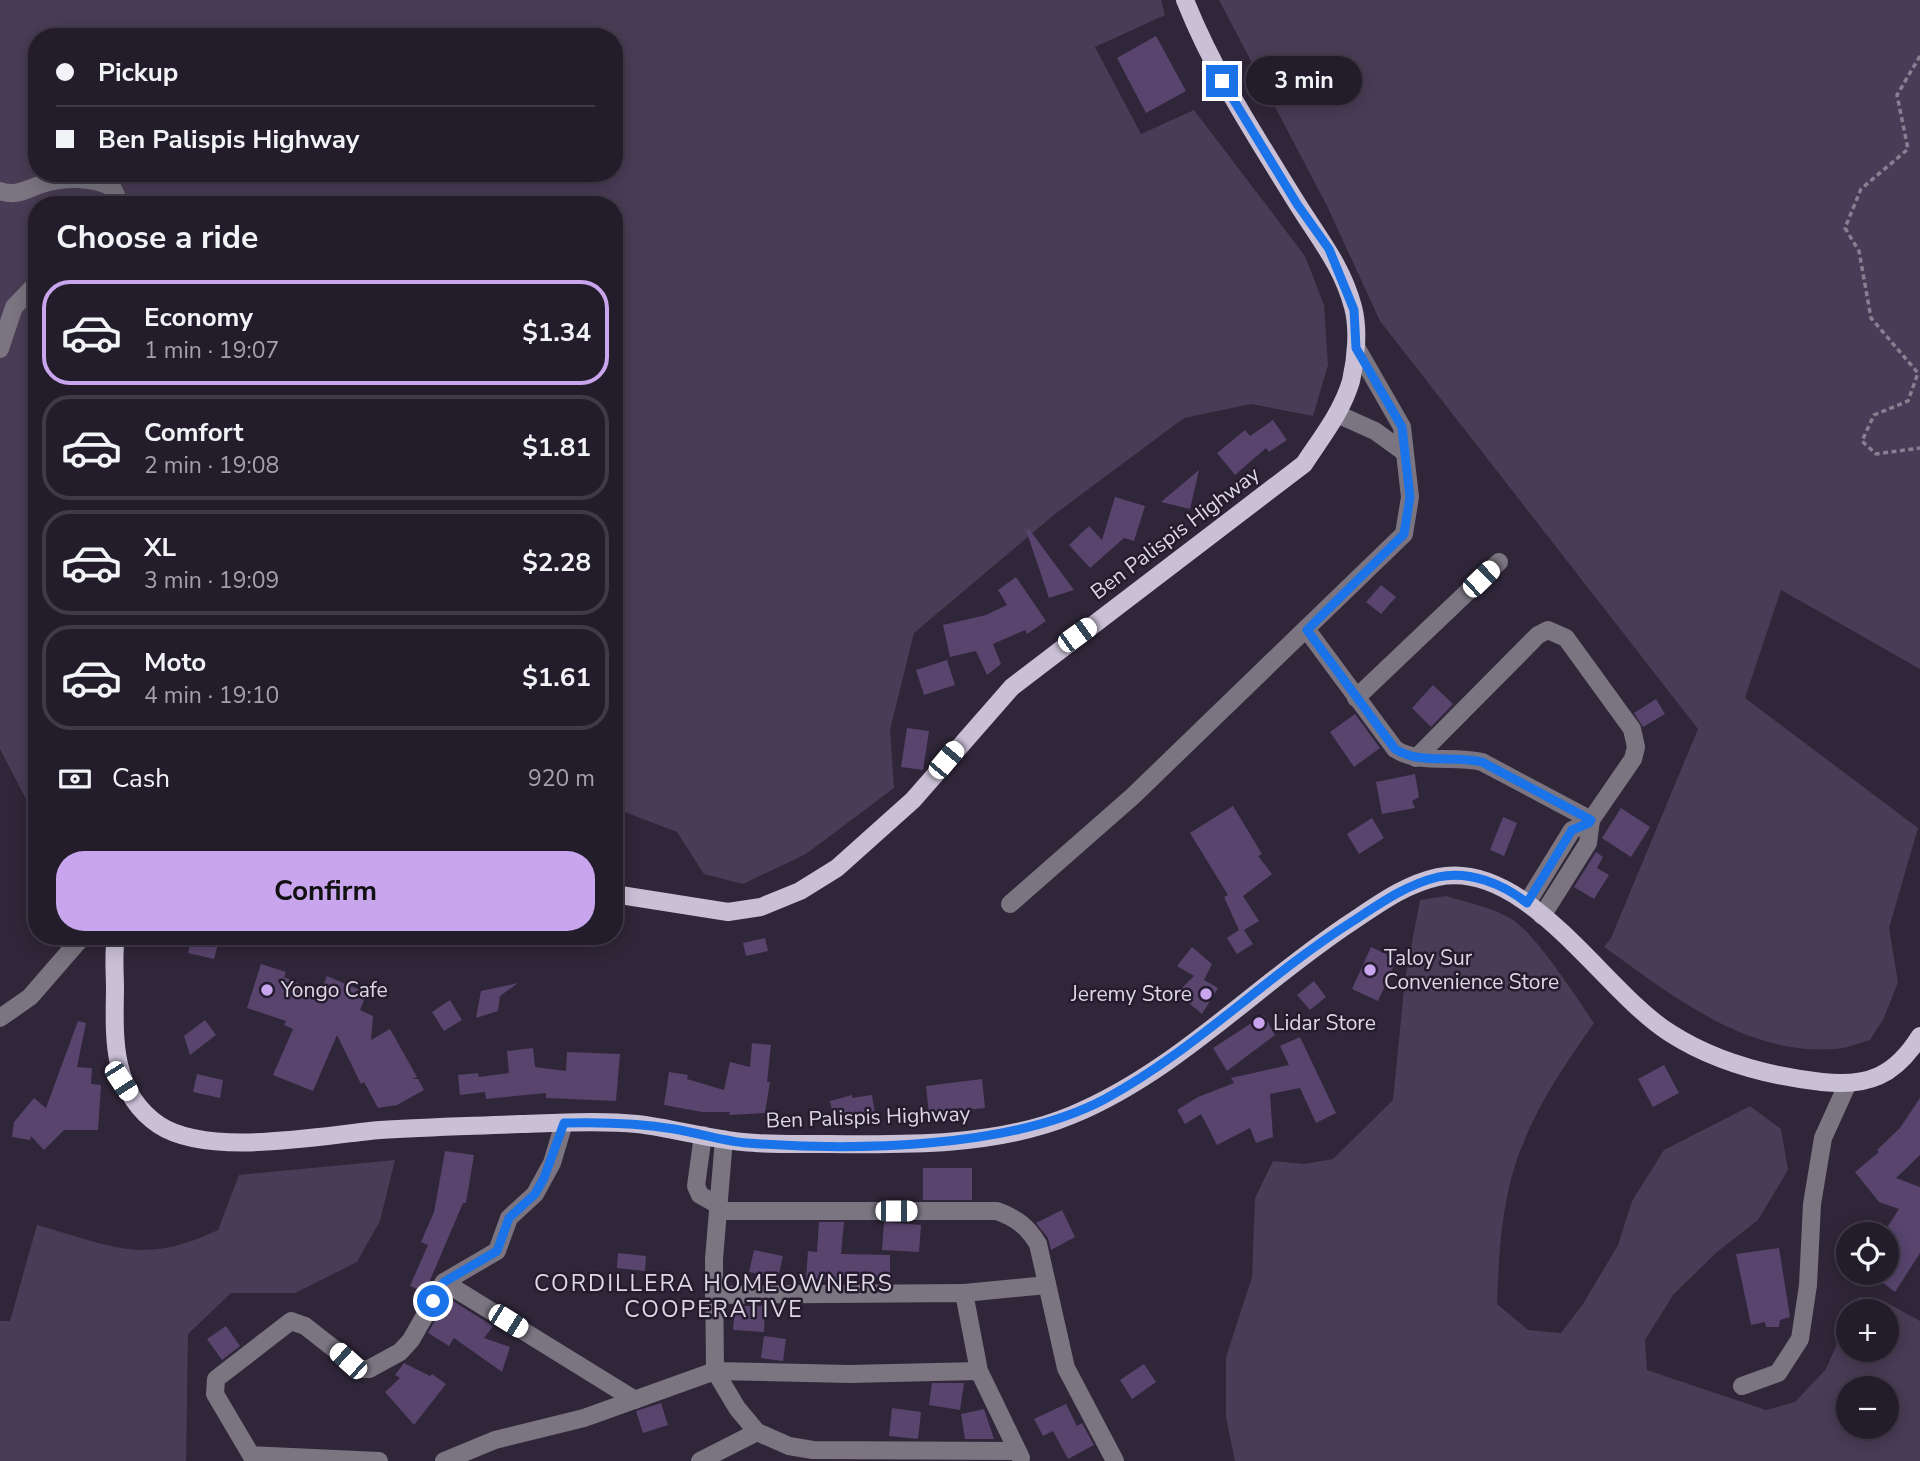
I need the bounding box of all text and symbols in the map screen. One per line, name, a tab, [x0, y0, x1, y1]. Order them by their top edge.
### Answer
text: Pickup	[98, 55, 178, 90]
callout: 3 min	[1246, 56, 1362, 106]
route end	[1206, 65, 1238, 97]
text: 3 min	[1274, 65, 1334, 96]
text: Ben Palispis Highway	[98, 122, 360, 157]
text: Choose a ride	[56, 216, 258, 259]
text: Economy	[144, 300, 253, 335]
icon: car	[60, 301, 123, 364]
text: $1.34	[522, 315, 591, 350]
text: 1 min · 19:07	[144, 335, 279, 366]
text: Comfort	[144, 415, 244, 450]
icon: car	[60, 416, 123, 479]
text: $1.81	[522, 430, 591, 465]
text: 2 min · 19:08	[144, 450, 279, 481]
street label: Ben Palispis Highway	[1085, 460, 1265, 606]
text: XL	[144, 530, 176, 565]
icon: car	[60, 531, 123, 594]
text: $2.28	[522, 545, 591, 580]
car	[1459, 557, 1504, 601]
text: 3 min · 19:09	[144, 565, 279, 596]
car	[1054, 614, 1101, 656]
text: Moto	[144, 645, 206, 680]
icon: car	[60, 646, 123, 709]
text: $1.61	[522, 660, 591, 695]
text: 4 min · 19:10	[144, 680, 279, 711]
car	[925, 737, 968, 783]
icon: cash	[56, 760, 94, 798]
text: Cash	[112, 761, 170, 796]
text: 920 m	[528, 763, 595, 794]
button: Confirm	[56, 851, 595, 931]
place label: Taloy Sur Convenience Store	[1384, 944, 1559, 996]
marker: Taloy Sur Convenience Store	[1362, 962, 1378, 978]
place label: Yongo Cafe	[280, 976, 388, 1004]
place label: Jeremy Store	[1070, 980, 1192, 1008]
marker: Yongo Cafe	[259, 982, 275, 998]
marker: Jeremy Store	[1198, 986, 1214, 1002]
place label: Lidar Store	[1273, 1009, 1376, 1037]
marker: Lidar Store	[1251, 1015, 1267, 1031]
car	[101, 1058, 142, 1104]
street label: Ben Palispis Highway	[765, 1099, 971, 1135]
car	[876, 1201, 918, 1222]
map controls	[1836, 1222, 1899, 1439]
button: locate	[1836, 1222, 1899, 1285]
district label: CORDILLERA HOMEOWNERS COOPERATIVE	[534, 1268, 894, 1325]
route start	[417, 1285, 449, 1317]
button: +	[1836, 1299, 1899, 1362]
car	[485, 1301, 532, 1341]
car	[326, 1339, 371, 1383]
button: −	[1836, 1376, 1899, 1439]

